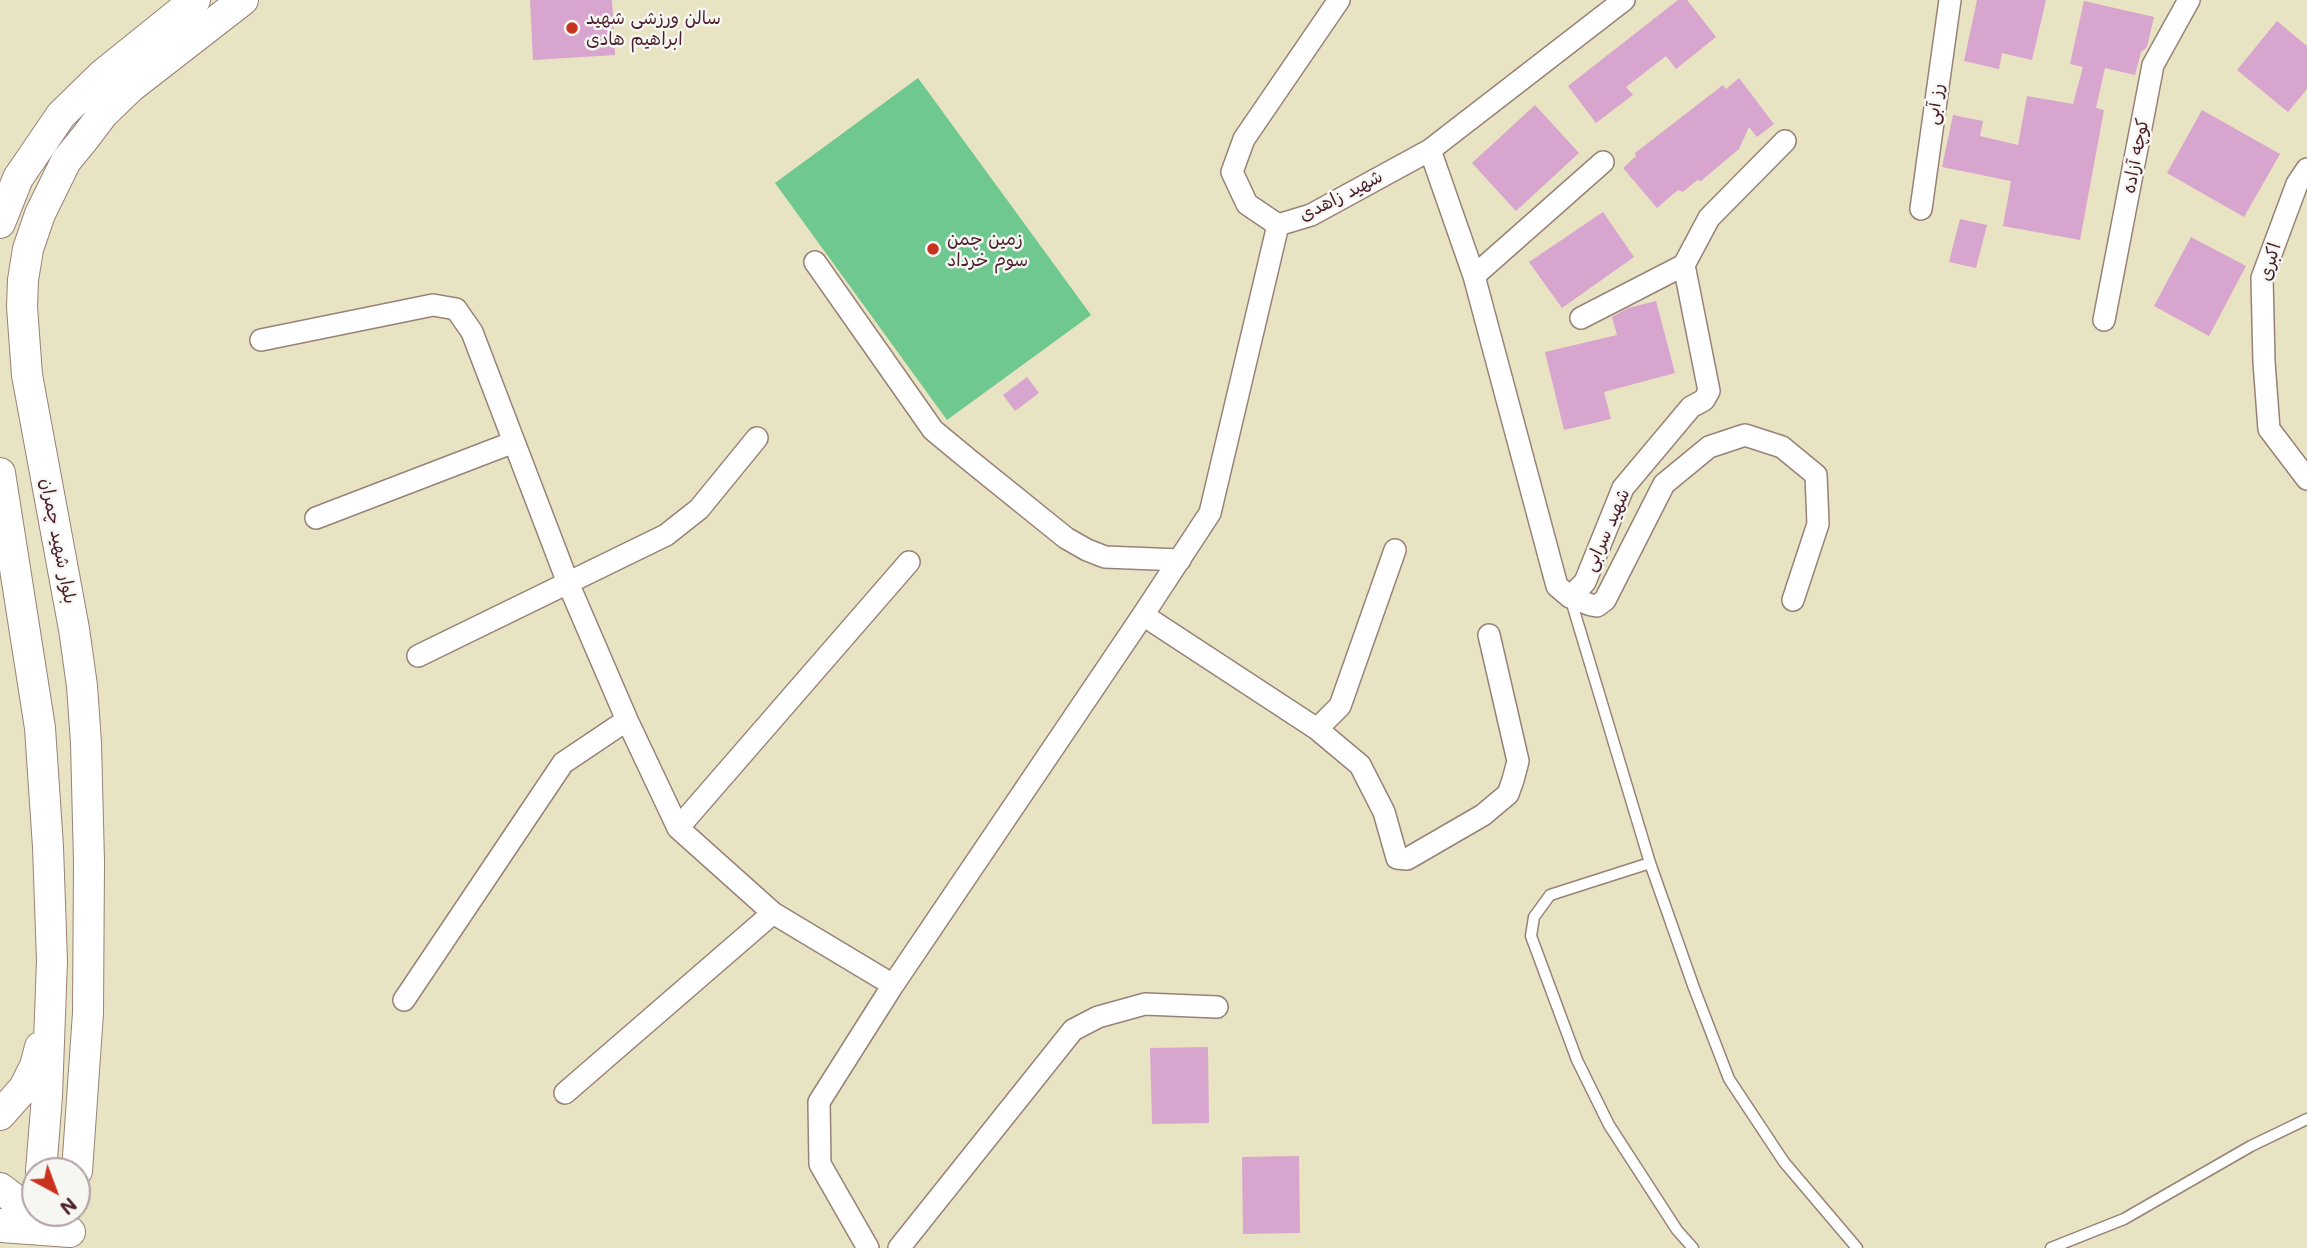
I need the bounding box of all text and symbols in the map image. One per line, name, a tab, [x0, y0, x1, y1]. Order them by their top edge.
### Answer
place label: سالن ورزشی شهید ابراهیم هادی	[586, 7, 721, 50]
marker: سالن ورزشی شهید ابراهیم هادی	[564, 20, 580, 36]
street label: رز آبی	[1921, 82, 1949, 126]
street label: کوچه آزاده	[2118, 117, 2154, 195]
street label: شهید زاهدی	[1296, 166, 1386, 226]
place label: زمین چمن سوم خرداد	[947, 228, 1028, 270]
street label: اکبری	[2254, 240, 2286, 284]
marker: زمین چمن سوم خرداد	[925, 241, 941, 257]
street label: بلوار شهید چمران	[35, 476, 81, 606]
street label: شهید سرابی	[1579, 485, 1635, 575]
north arrow	[21, 1157, 91, 1227]
text: N	[55, 1193, 82, 1221]

